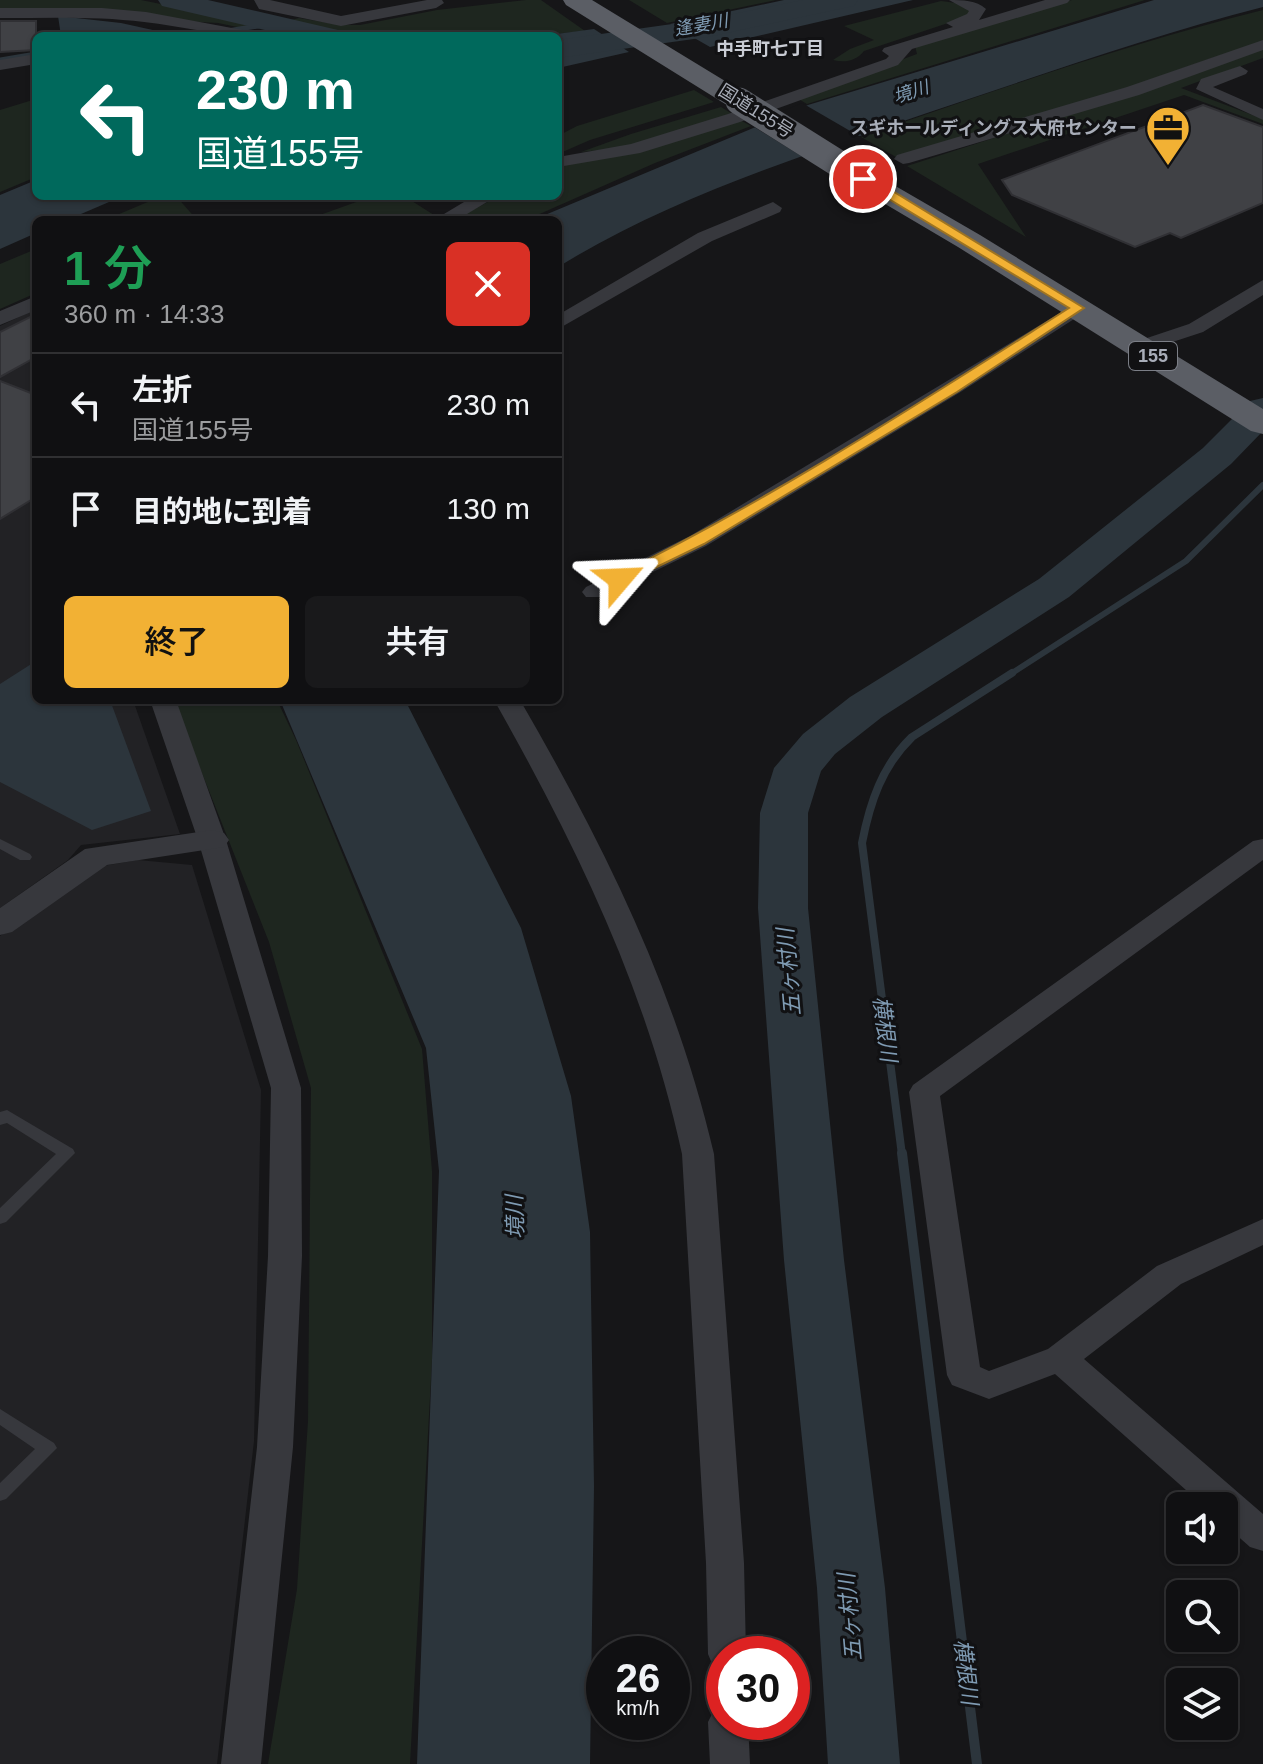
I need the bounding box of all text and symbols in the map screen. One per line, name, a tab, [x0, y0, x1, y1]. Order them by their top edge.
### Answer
water label: 逢妻川	[673, 10, 731, 40]
district label: 中手町七丁目	[716, 39, 824, 59]
text: 230 m	[196, 58, 355, 121]
icon: left	[64, 64, 168, 168]
water label: 境川	[891, 76, 933, 107]
street label: 国道155号	[715, 80, 797, 142]
office icon: スギホールディングス大府センター	[1144, 104, 1192, 167]
place label: スギホールディングス大府センター	[850, 118, 1137, 138]
text: 国道155号	[196, 133, 364, 174]
pin	[829, 145, 897, 213]
icon: arrive	[841, 157, 885, 201]
text: 1 分	[64, 242, 152, 295]
button: close	[446, 242, 530, 326]
text: 360 m · 14:33	[64, 299, 224, 329]
road number: 155	[1129, 342, 1177, 370]
text: 左折	[132, 373, 192, 406]
icon: left	[64, 383, 108, 427]
text: 230 m	[447, 388, 530, 421]
text: 国道155号	[132, 415, 253, 445]
icon: arrive	[64, 487, 108, 531]
text: 130 m	[447, 492, 530, 525]
text: 目的地に到着	[132, 495, 312, 528]
position arrow	[578, 537, 662, 621]
button: 終了	[64, 596, 289, 688]
button: 共有	[305, 596, 530, 688]
water label: 五ヶ村川	[773, 925, 805, 1017]
water label: 横根川	[869, 995, 902, 1065]
water label: 境川	[502, 1193, 528, 1239]
map controls	[1166, 1492, 1238, 1740]
button: sound	[1166, 1492, 1238, 1564]
water label: 五ヶ村川	[834, 1570, 866, 1662]
button: search	[1166, 1580, 1238, 1652]
speed limit sign: 30	[706, 1636, 810, 1740]
water label: 横根川	[950, 1638, 983, 1708]
text: 26	[616, 1656, 660, 1700]
button: layers	[1166, 1668, 1238, 1740]
text: km/h	[616, 1697, 660, 1719]

